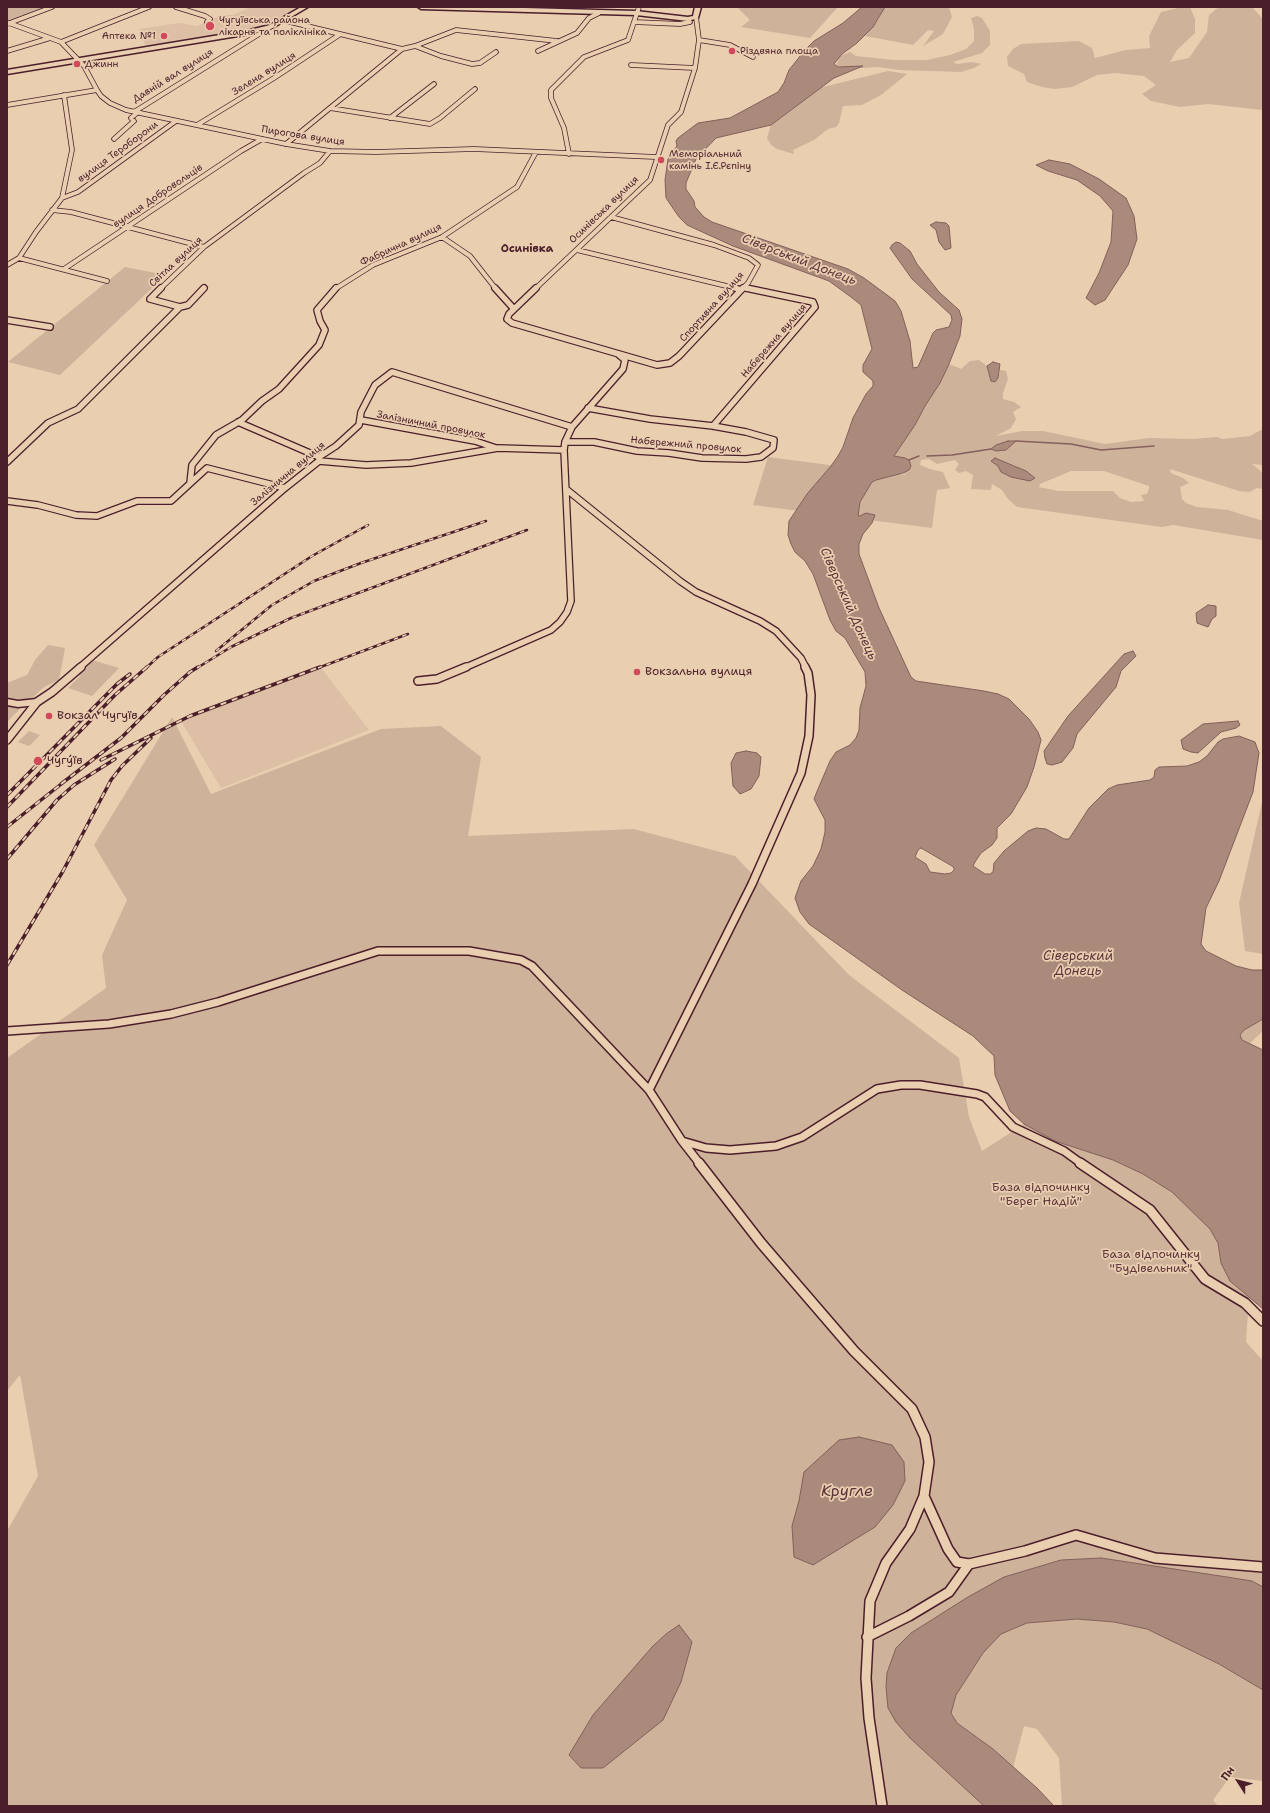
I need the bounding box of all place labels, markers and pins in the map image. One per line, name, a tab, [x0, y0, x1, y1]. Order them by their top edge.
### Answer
place label: Чугуївська района лікарня та поліклініка	[219, 14, 327, 38]
marker: Чугуївська района лікарня та поліклініка	[204, 20, 216, 32]
place label: Аптека №1	[102, 30, 156, 42]
marker: Аптека №1	[159, 31, 169, 41]
place label: Різдвяна площа	[740, 45, 818, 57]
marker: Різдвяна площа	[727, 46, 737, 56]
place label: Джинн	[85, 58, 118, 70]
marker: Джинн	[72, 59, 82, 69]
place label: Меморіальний камінь І.Є.Рєпіну	[669, 148, 751, 172]
marker: Меморіальний камінь І.Є.Рєпіну	[656, 155, 666, 165]
place label: Вокзальна вулиця	[645, 665, 752, 679]
marker: Вокзальна вулиця	[632, 667, 642, 677]
place label: Вокзал Чугуїв	[57, 709, 138, 723]
marker: Вокзал Чугуїв	[44, 711, 54, 721]
place label: Чугу́їв	[47, 754, 83, 768]
marker: Чугу́їв	[32, 755, 44, 767]

